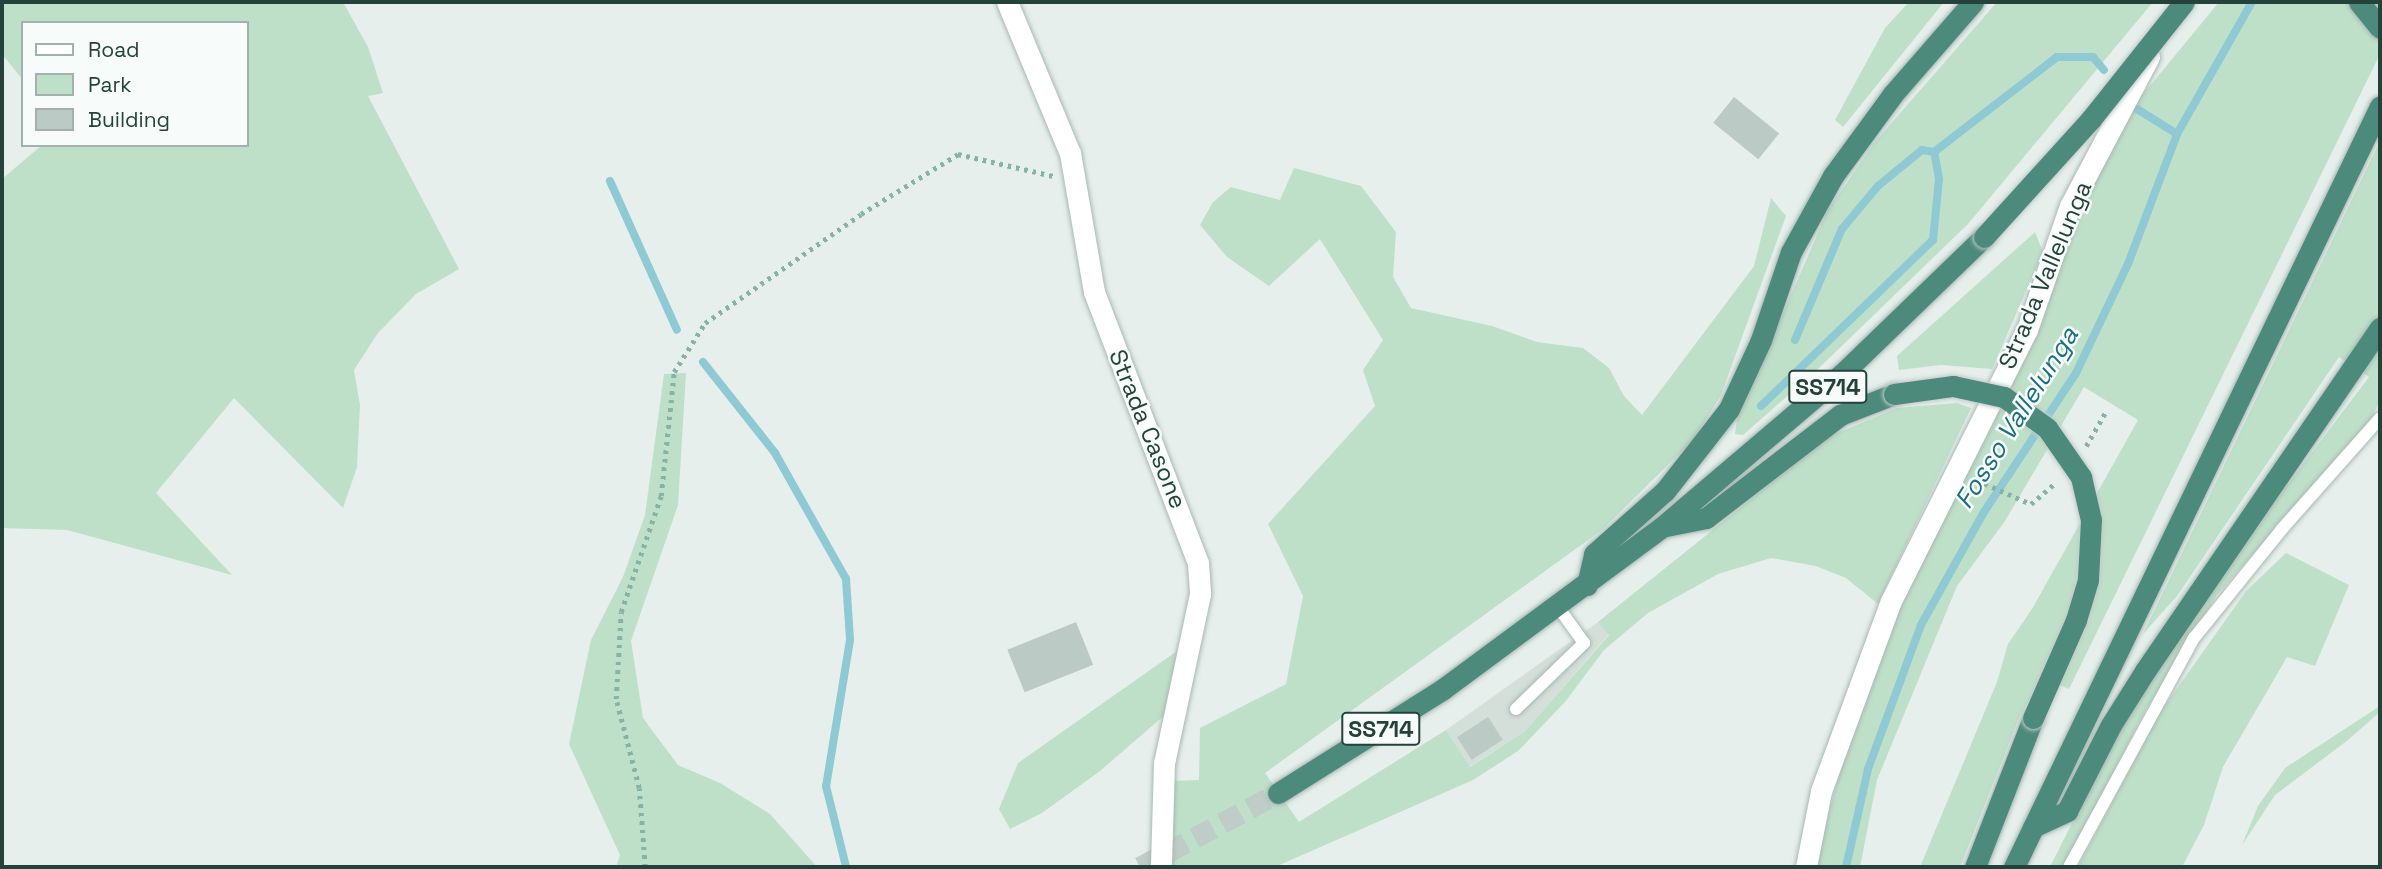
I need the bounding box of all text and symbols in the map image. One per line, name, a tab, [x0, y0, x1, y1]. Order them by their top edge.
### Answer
legend	[21, 21, 248, 147]
text: Road	[88, 36, 140, 63]
text: Park	[88, 71, 132, 98]
text: Building	[88, 106, 170, 133]
street label: Strada Vallelunga	[1992, 177, 2098, 373]
water label: Fosso Vallelunga	[1949, 321, 2085, 515]
street label: Strada Casone	[1103, 345, 1193, 513]
road number: SS714	[1788, 368, 1868, 406]
road number: SS714	[1341, 709, 1421, 748]

